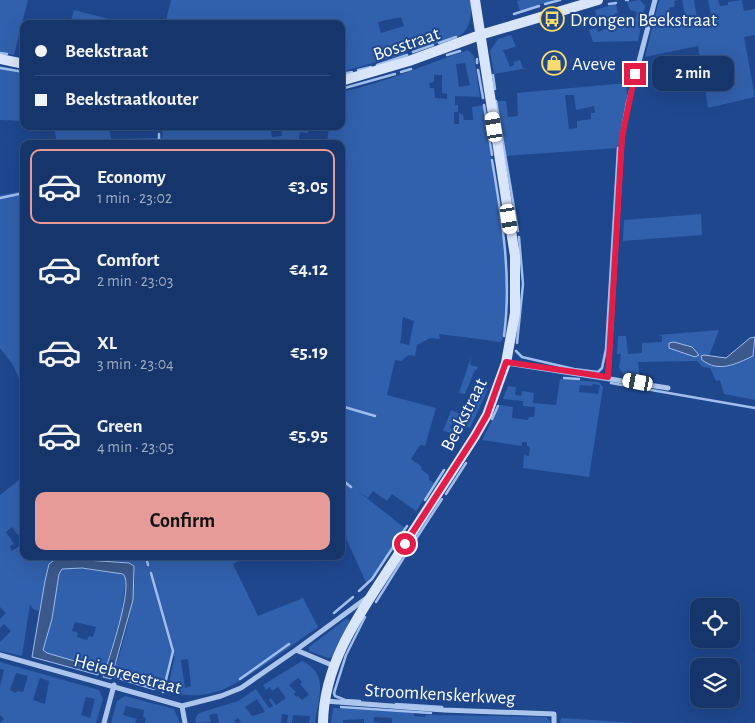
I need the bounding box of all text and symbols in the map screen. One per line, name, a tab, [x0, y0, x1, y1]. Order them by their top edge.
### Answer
bus stop icon: Drongen Beekstraat	[539, 6, 565, 32]
place label: Drongen Beekstraat	[570, 11, 717, 30]
street label: Bosstraat	[371, 24, 442, 65]
text: Beekstraat	[65, 42, 148, 61]
shop icon: Aveve	[541, 50, 567, 76]
place label: Aveve	[572, 55, 616, 74]
callout: 2 min	[652, 56, 735, 92]
route end	[624, 63, 646, 85]
text: 2 min	[675, 65, 711, 81]
text: Beekstraatkouter	[65, 90, 198, 109]
car	[484, 111, 503, 143]
icon: car	[37, 164, 82, 209]
text: Economy	[97, 168, 166, 187]
text: €3.05	[288, 177, 328, 196]
text: 1 min · 23:02	[97, 190, 172, 206]
car	[499, 203, 518, 235]
icon: car	[37, 247, 82, 292]
text: Comfort	[97, 251, 159, 270]
text: €4.12	[289, 260, 328, 279]
text: 2 min · 23:03	[97, 273, 173, 289]
icon: car	[37, 330, 82, 375]
text: XL	[97, 334, 117, 353]
text: €5.19	[291, 343, 328, 362]
text: 3 min · 23:04	[97, 356, 174, 372]
car	[621, 372, 654, 392]
street label: Beekstraat	[438, 375, 491, 454]
icon: car	[37, 413, 82, 458]
text: Green	[97, 417, 143, 436]
text: €5.95	[289, 426, 328, 445]
text: 4 min · 23:05	[97, 439, 174, 455]
button: Confirm	[35, 492, 330, 550]
route start	[394, 533, 416, 555]
map controls	[690, 598, 740, 708]
button: locate	[690, 598, 740, 648]
street label: Heiebreestraat	[72, 651, 183, 698]
button: layers	[690, 658, 740, 708]
street label: Stroomkenskerkweg	[364, 681, 517, 708]

